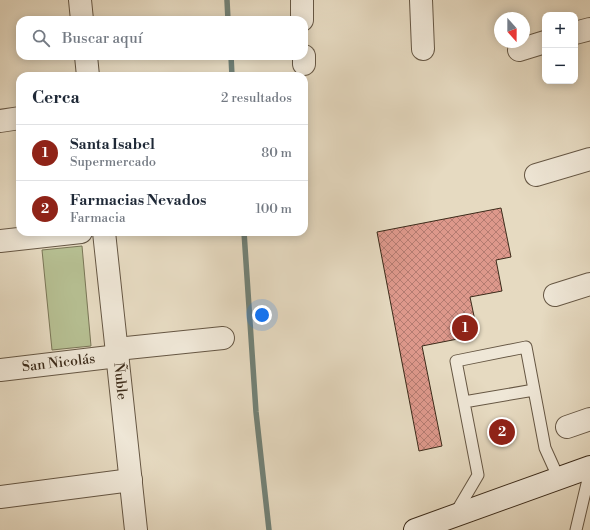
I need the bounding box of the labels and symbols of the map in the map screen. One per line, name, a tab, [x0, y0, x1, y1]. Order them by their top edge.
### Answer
north arrow	[494, 12, 530, 48]
your location	[252, 305, 272, 325]
pin: 1	[452, 313, 478, 343]
street label: San Nicolás	[21, 350, 96, 376]
street label: Ñuble	[109, 361, 131, 401]
pin: 2	[489, 417, 515, 447]

